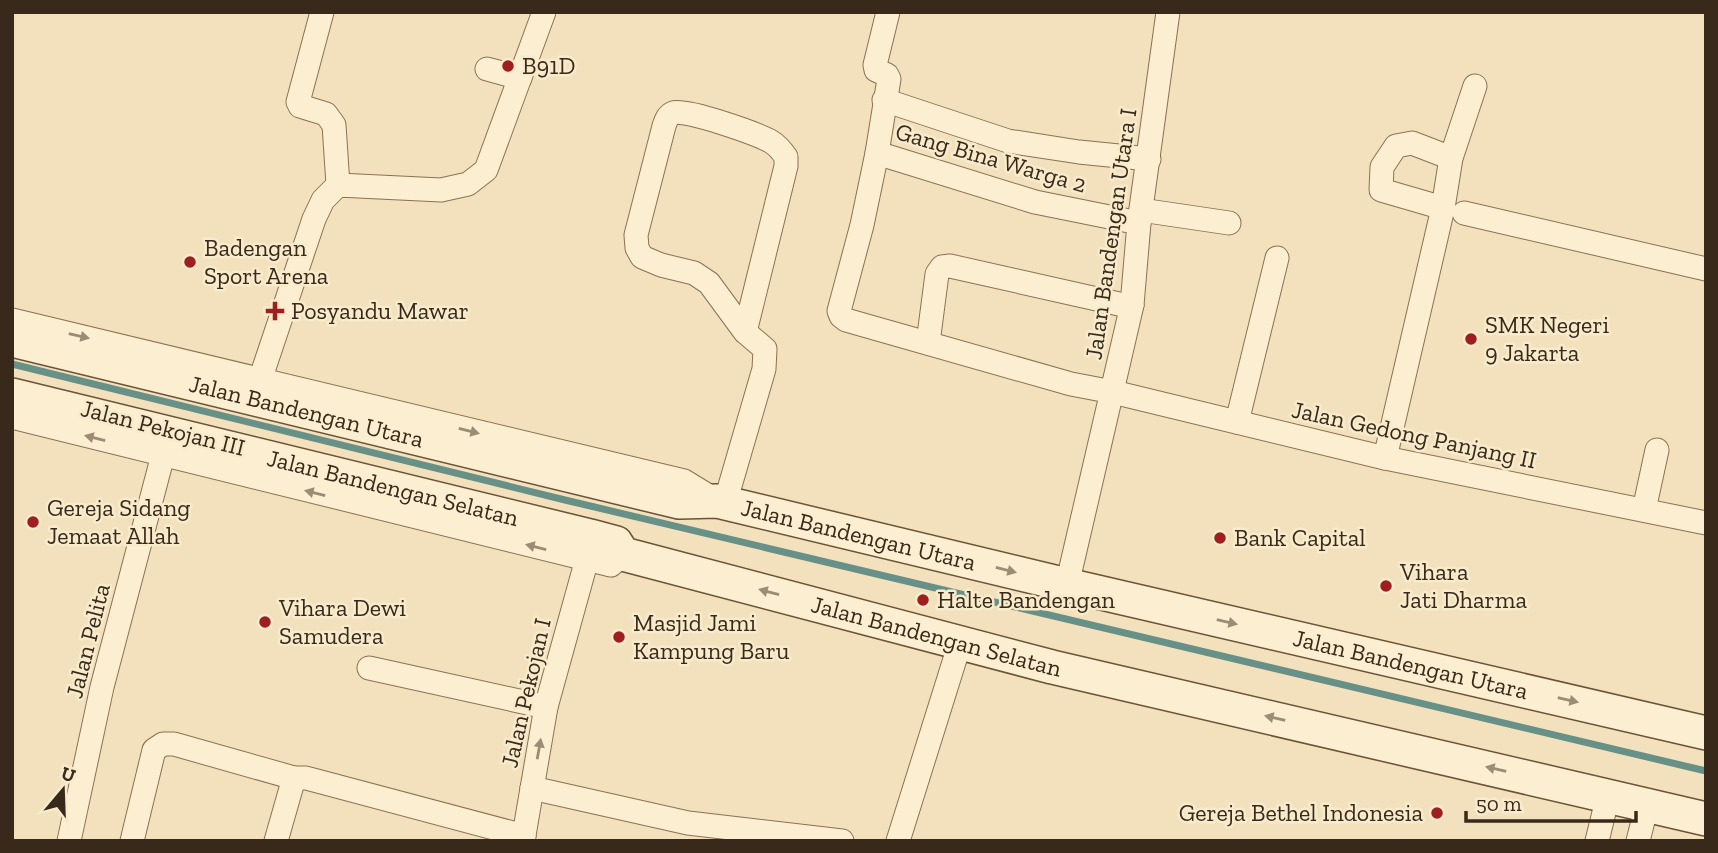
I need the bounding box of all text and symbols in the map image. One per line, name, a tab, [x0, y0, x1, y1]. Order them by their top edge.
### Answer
place label: B91D	[522, 51, 575, 80]
marker: B91D	[500, 58, 516, 74]
street label: Jalan Bandengan Utara I	[1079, 106, 1142, 361]
street label: Gang Bina Warga 2	[892, 116, 1090, 199]
place label: Badengan Sport Arena	[204, 233, 329, 290]
marker: Badengan Sport Arena	[182, 254, 198, 270]
place label: Posyandu Mawar	[291, 296, 469, 325]
marker: Posyandu Mawar	[265, 301, 285, 321]
place label: SMK Negeri 9 Jakarta	[1485, 310, 1609, 367]
one-way arrow	[68, 331, 90, 342]
marker: SMK Negeri 9 Jakarta	[1463, 331, 1479, 347]
street label: Jalan Bandengan Utara	[186, 369, 427, 454]
street label: Jalan Pekojan III	[78, 393, 248, 462]
street label: Jalan Gedong Panjang II	[1289, 394, 1539, 475]
one-way arrow	[458, 425, 480, 436]
one-way arrow	[84, 432, 106, 443]
street label: Jalan Bandengan Selatan	[264, 443, 522, 532]
one-way arrow	[304, 487, 326, 498]
street label: Jalan Bandengan Utara	[738, 492, 979, 577]
place label: Gereja Sidang Jemaat Allah	[47, 493, 191, 550]
marker: Gereja Sidang Jemaat Allah	[25, 514, 41, 530]
place label: Bank Capital	[1234, 523, 1366, 552]
marker: Bank Capital	[1212, 530, 1228, 546]
one-way arrow	[525, 541, 547, 552]
place label: Vihara Jati Dharma	[1399, 557, 1527, 614]
one-way arrow	[995, 565, 1017, 576]
marker: Vihara Jati Dharma	[1378, 578, 1394, 594]
street label: Jalan Pelita	[59, 580, 116, 701]
place label: Halte Bandengan	[937, 585, 1115, 614]
one-way arrow	[757, 586, 779, 597]
street label: Jalan Bandengan Selatan	[808, 589, 1065, 683]
marker: Halte Bandengan	[915, 592, 931, 608]
place label: Vihara Dewi Samudera	[278, 593, 406, 650]
place label: Masjid Jami Kampung Baru	[633, 608, 790, 665]
marker: Vihara Dewi Samudera	[257, 614, 273, 630]
street label: Jalan Pekojan I	[494, 615, 557, 770]
one-way arrow	[1216, 617, 1238, 628]
street label: Jalan Bandengan Utara	[1290, 623, 1531, 705]
marker: Masjid Jami Kampung Baru	[611, 629, 627, 645]
one-way arrow	[1557, 695, 1579, 706]
one-way arrow	[1264, 712, 1286, 723]
one-way arrow	[533, 738, 544, 760]
north arrow	[28, 755, 98, 825]
text: U	[58, 761, 79, 788]
one-way arrow	[1485, 763, 1507, 774]
scale bar	[1466, 780, 1636, 824]
text: 50 m	[1476, 791, 1522, 816]
place label: Gereja Bethel Indonesia	[1179, 798, 1423, 827]
marker: Gereja Bethel Indonesia	[1429, 805, 1445, 821]

